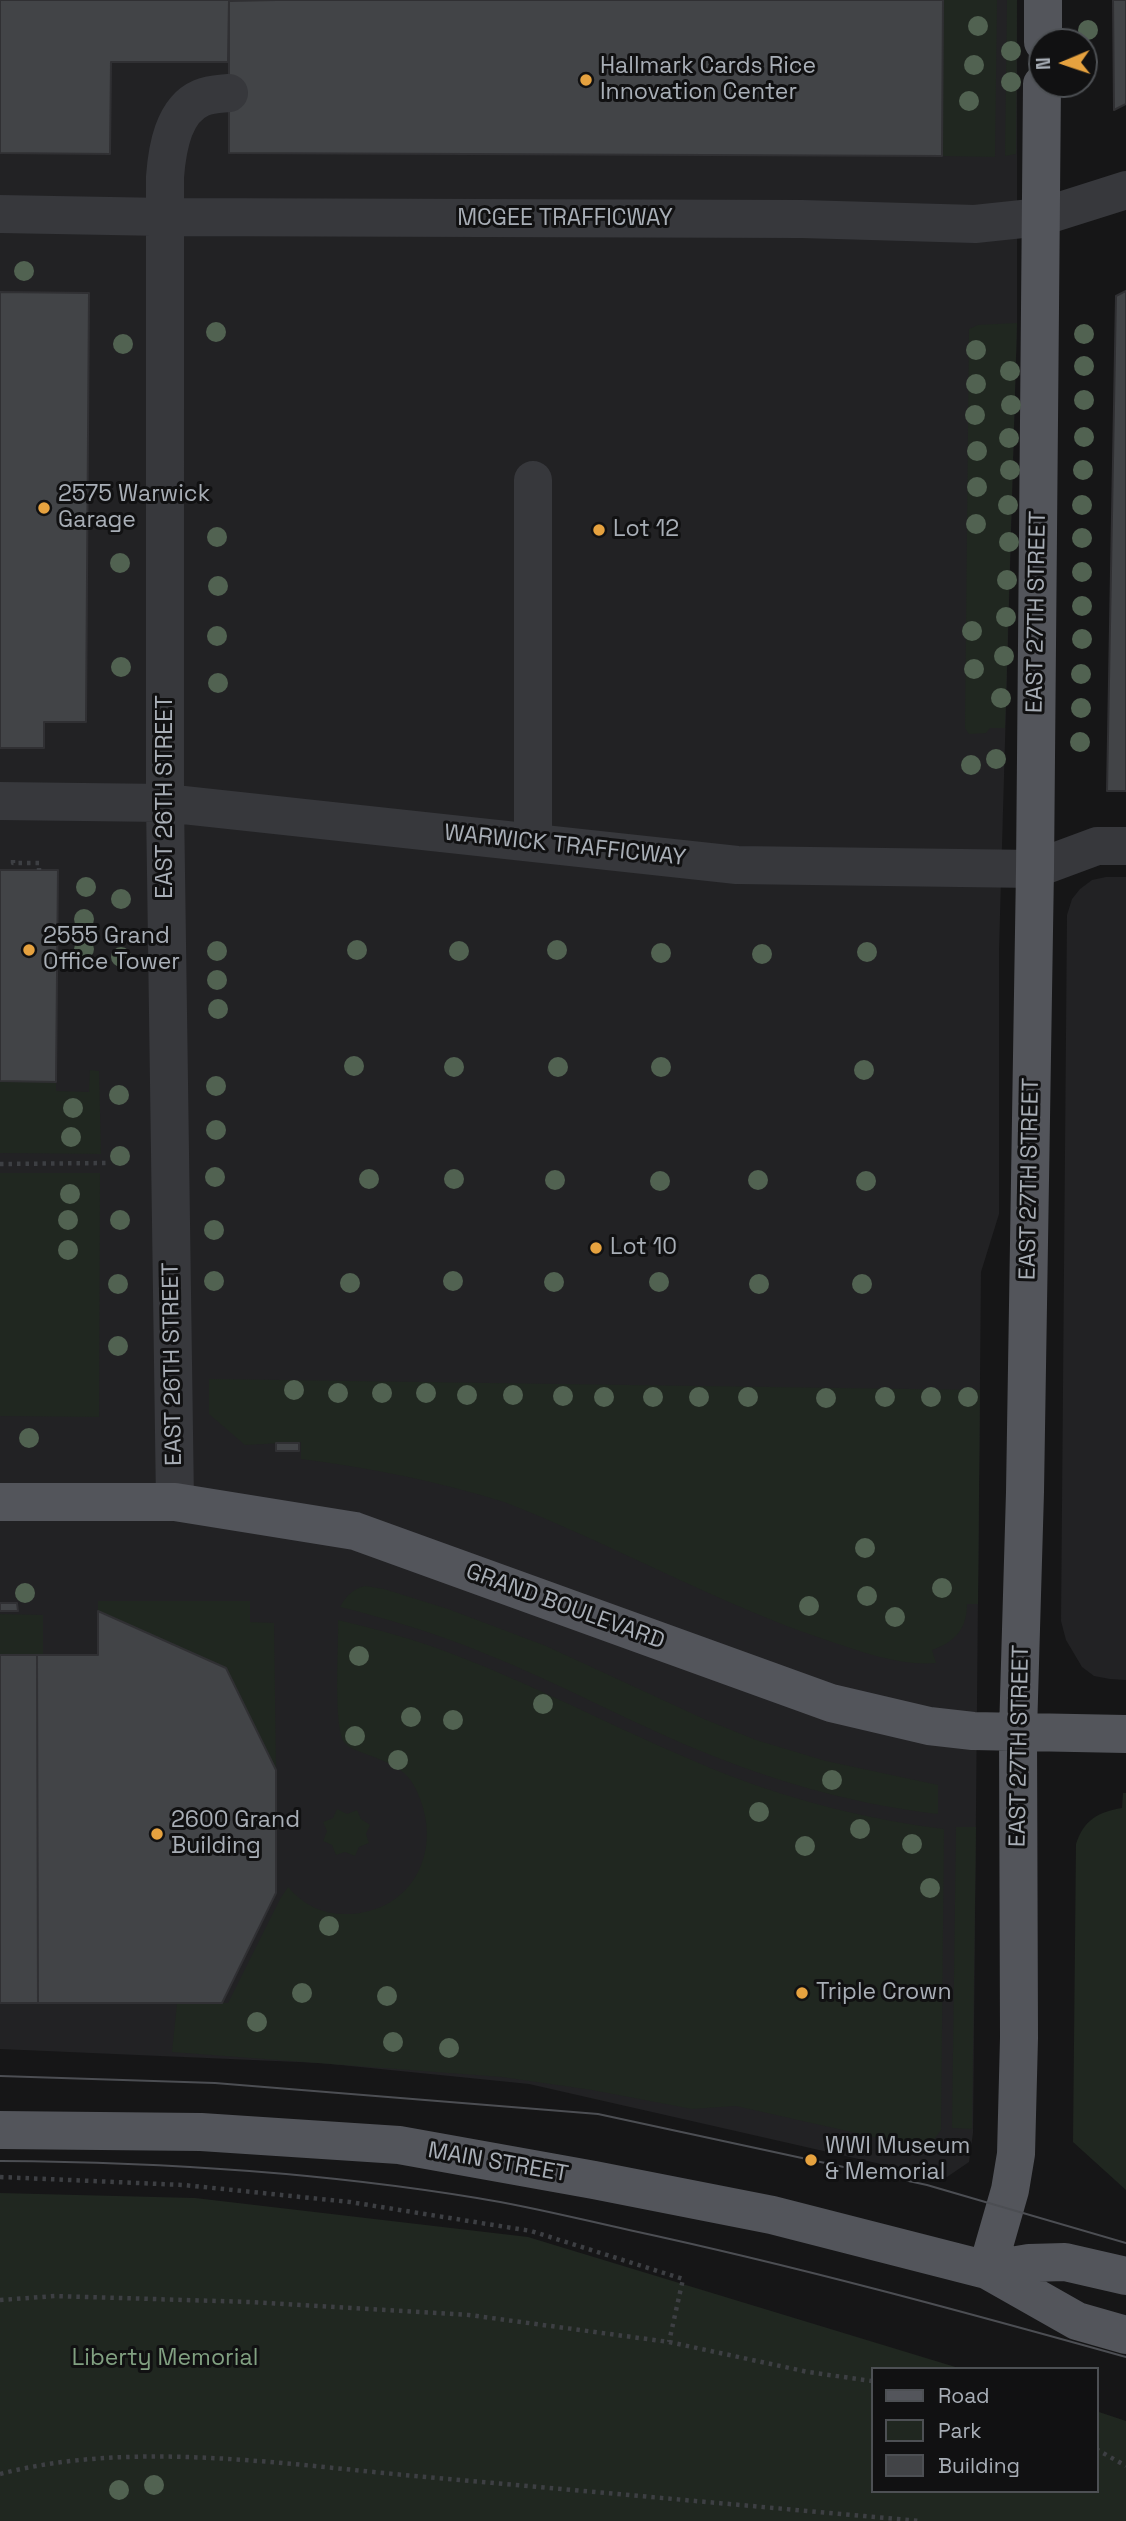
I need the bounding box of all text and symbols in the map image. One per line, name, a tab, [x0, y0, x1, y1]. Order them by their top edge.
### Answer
north arrow	[1028, 28, 1098, 98]
place label: Hallmark Cards Rice Innovation Center	[600, 53, 816, 107]
text: N	[1031, 57, 1056, 70]
marker: Hallmark Cards Rice Innovation Center	[578, 72, 594, 88]
street label: MCGEE TRAFFICWAY	[457, 205, 673, 233]
place label: 2575 Warwick Garage	[58, 481, 210, 535]
marker: 2575 Warwick Garage	[36, 500, 52, 516]
street label: EAST 27TH STREET	[1021, 511, 1053, 713]
place label: Lot 12	[613, 516, 679, 544]
marker: Lot 12	[591, 522, 607, 538]
street label: EAST 26TH STREET	[152, 695, 180, 899]
street label: WARWICK TRAFFICWAY	[443, 820, 687, 872]
place label: 2555 Grand Office Tower	[43, 923, 180, 977]
marker: 2555 Grand Office Tower	[21, 942, 37, 958]
street label: EAST 27TH STREET	[1014, 1078, 1046, 1280]
place label: Lot 10	[610, 1234, 677, 1262]
marker: Lot 10	[588, 1240, 604, 1256]
street label: EAST 26TH STREET	[157, 1262, 189, 1466]
street label: GRAND BOULEVARD	[462, 1558, 668, 1656]
street label: EAST 27TH STREET	[1004, 1645, 1036, 1847]
place label: 2600 Grand Building	[171, 1807, 300, 1861]
marker: 2600 Grand Building	[149, 1826, 165, 1842]
place label: Triple Crown	[816, 1979, 952, 2007]
marker: Triple Crown	[794, 1985, 810, 2001]
place label: WWI Museum & Memorial	[825, 2133, 970, 2187]
street label: MAIN STREET	[426, 2137, 570, 2189]
marker: WWI Museum & Memorial	[803, 2152, 819, 2168]
park label: Liberty Memorial	[72, 2345, 258, 2373]
legend	[870, 2367, 1098, 2493]
text: Road	[938, 2382, 990, 2409]
text: Park	[938, 2417, 982, 2444]
text: Building	[938, 2452, 1020, 2479]

